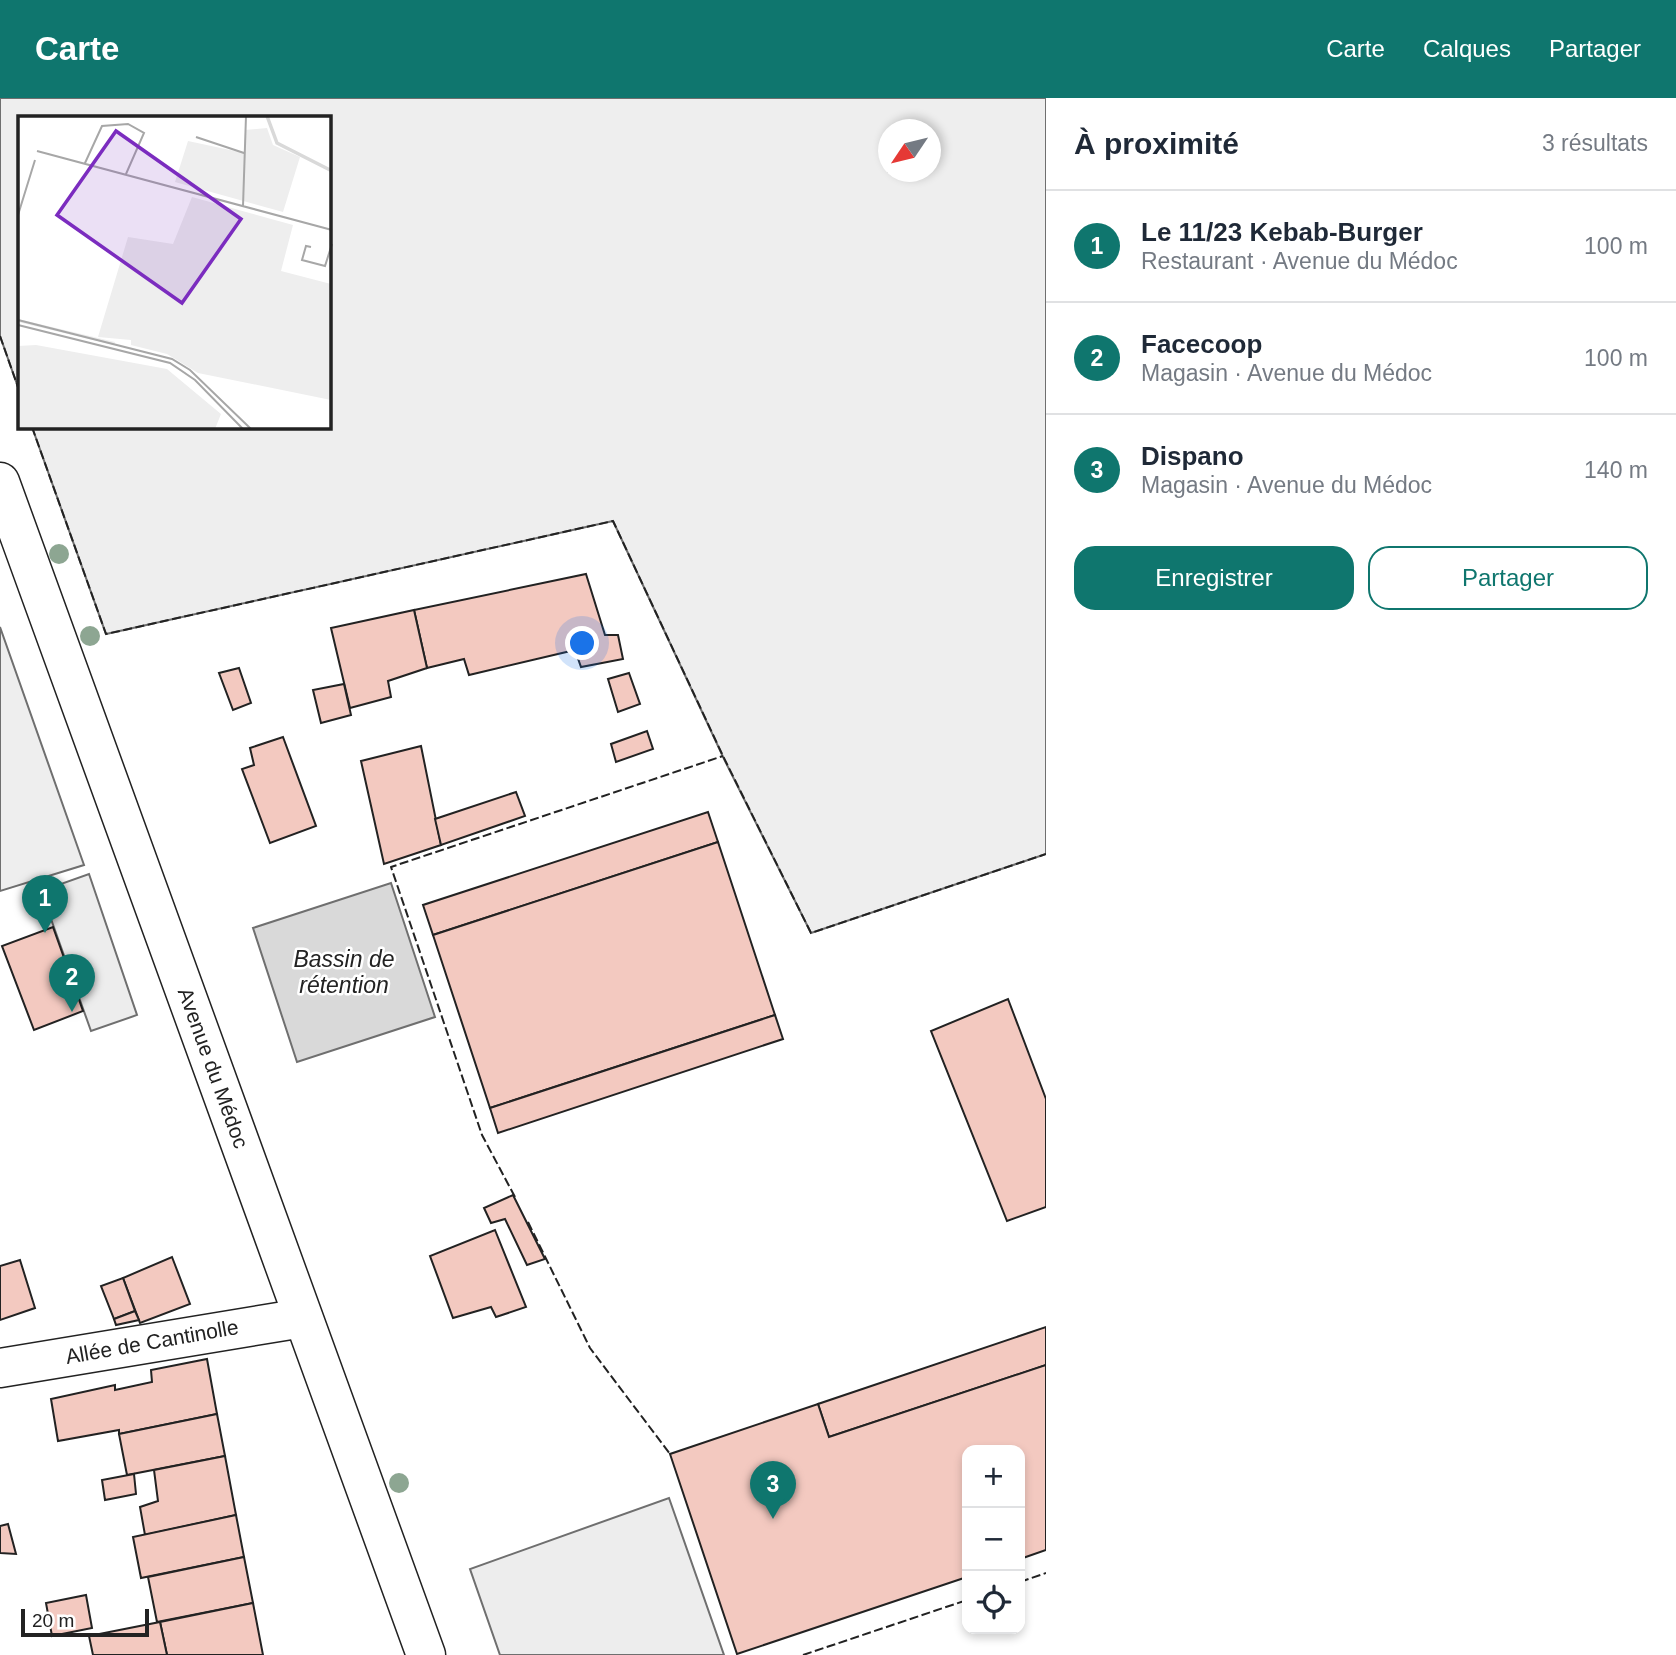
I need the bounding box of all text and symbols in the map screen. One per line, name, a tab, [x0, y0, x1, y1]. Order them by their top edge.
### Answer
text: Carte	[35, 30, 119, 67]
text: Carte	[1326, 35, 1385, 62]
text: Calques	[1423, 35, 1511, 62]
text: Partager	[1549, 35, 1641, 62]
inset map	[18, 116, 331, 429]
north arrow	[878, 119, 941, 182]
text: À proximité	[1074, 127, 1239, 160]
text: 3 résultats	[1542, 130, 1648, 156]
text: Le 11/23 Kebab-Burger	[1141, 217, 1423, 247]
text: 1	[1091, 233, 1103, 259]
text: 100 m	[1584, 233, 1648, 259]
text: Restaurant · Avenue du Médoc	[1141, 248, 1458, 274]
text: Facecoop	[1141, 329, 1262, 359]
text: 2	[1091, 345, 1103, 371]
text: 100 m	[1584, 345, 1648, 371]
text: Magasin · Avenue du Médoc	[1141, 360, 1432, 386]
text: Dispano	[1141, 441, 1244, 471]
text: 3	[1091, 457, 1103, 483]
text: 140 m	[1584, 457, 1648, 483]
text: Magasin · Avenue du Médoc	[1141, 472, 1432, 498]
button: Enregistrer	[1074, 546, 1354, 610]
button: Partager	[1368, 546, 1648, 610]
your location	[565, 626, 599, 660]
pin: 1	[22, 875, 68, 933]
water label: Bassin de rétention	[293, 946, 395, 998]
pin: 2	[49, 954, 95, 1012]
street label: Avenue du Médoc	[174, 985, 253, 1151]
street label: Allée de Cantinolle	[64, 1315, 240, 1368]
map controls	[962, 1445, 1025, 1634]
button: +	[962, 1445, 1025, 1508]
pin: 3	[750, 1461, 796, 1519]
button: −	[962, 1508, 1025, 1571]
button: locate	[962, 1571, 1025, 1634]
scale bar	[21, 1606, 149, 1638]
text: 20 m	[32, 1610, 74, 1631]

